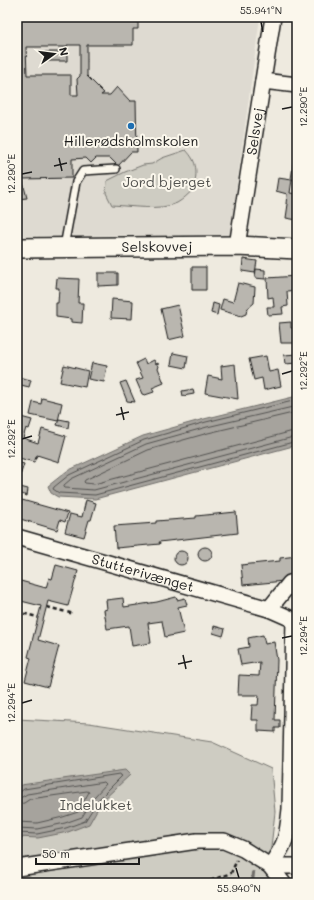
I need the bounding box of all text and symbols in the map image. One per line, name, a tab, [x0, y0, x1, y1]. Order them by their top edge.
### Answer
text: 55.941°N	[240, 3, 282, 17]
north arrow	[34, 34, 74, 74]
text: N	[56, 46, 72, 57]
text: 12.290°E	[296, 87, 310, 127]
street label: Selsvej	[241, 106, 268, 156]
marker: Hillerødsholmskolen	[126, 121, 136, 131]
place label: Hillerødsholmskolen	[64, 131, 198, 150]
text: 12.290°E	[4, 154, 18, 194]
park label: Jord bjerget	[123, 172, 211, 191]
street label: Selskovvej	[121, 236, 192, 256]
text: 12.292°E	[296, 351, 310, 391]
text: 12.292°E	[4, 419, 18, 459]
street label: Stutterivænget	[90, 549, 196, 596]
text: 12.294°E	[296, 616, 310, 656]
text: 12.294°E	[4, 683, 18, 723]
park label: Indelukket	[60, 795, 132, 814]
scale bar	[36, 840, 139, 866]
text: 50 m	[42, 845, 70, 861]
text: 55.940°N	[217, 881, 261, 895]

